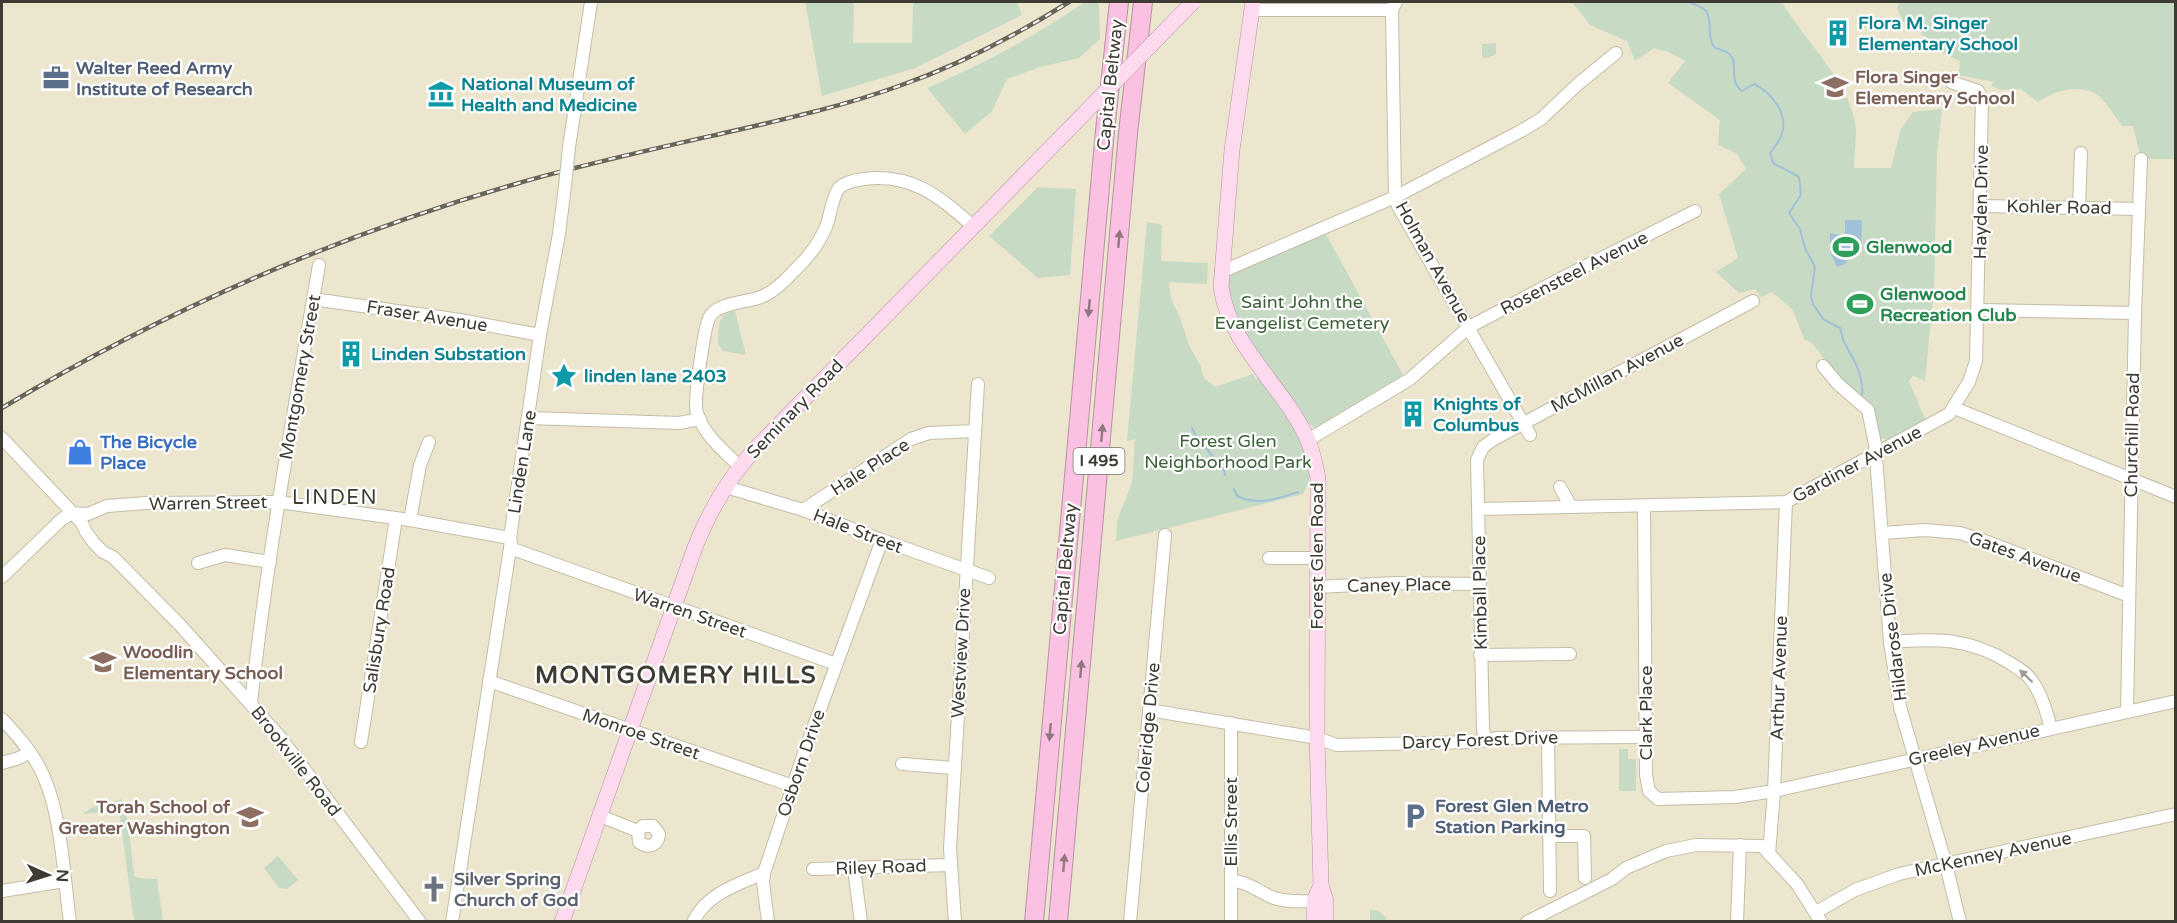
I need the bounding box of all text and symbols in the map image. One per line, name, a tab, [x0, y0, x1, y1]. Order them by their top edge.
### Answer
place label: Flora M. Singer Elementary School	[1858, 12, 2018, 55]
street label: Capital Beltway	[1092, 18, 1128, 152]
building icon: Flora M. Singer Elementary School	[1823, 18, 1853, 48]
place label: Walter Reed Army Institute of Research	[76, 57, 253, 100]
office icon: Walter Reed Army Institute of Research	[41, 63, 71, 93]
place label: Flora Singer Elementary School	[1855, 66, 2015, 109]
school or university icon: Flora Singer Elementary School	[1820, 72, 1850, 102]
place label: National Museum of Health and Medicine	[461, 73, 637, 116]
museum icon: National Museum of Health and Medicine	[426, 79, 456, 109]
street label: Hayden Drive	[1969, 145, 1993, 259]
street label: Kohler Road	[2006, 195, 2112, 219]
street label: Holman Avenue	[1391, 197, 1475, 327]
street label: Rosensteel Avenue	[1496, 226, 1652, 320]
one-way arrow	[1114, 229, 1124, 248]
sports icon: Glenwood	[1831, 232, 1861, 262]
place label: Glenwood	[1866, 236, 1952, 258]
place label: Glenwood Recreation Club	[1880, 283, 2017, 326]
sports icon: Glenwood Recreation Club	[1845, 289, 1875, 319]
park label: Saint John the Evangelist Cemetery	[1215, 291, 1390, 334]
street label: Montgomery Street	[275, 293, 325, 461]
street label: Fraser Avenue	[365, 296, 489, 336]
one-way arrow	[1084, 298, 1094, 317]
street label: McMillan Avenue	[1547, 329, 1687, 417]
building icon: Linden Substation	[336, 339, 366, 369]
place label: Linden Substation	[371, 343, 526, 365]
street label: Seminary Road	[742, 355, 848, 463]
place icon: linden lane 2403	[549, 361, 579, 391]
place label: linden lane 2403	[584, 365, 727, 387]
street label: Churchill Road	[2120, 372, 2144, 498]
place label: Knights of Columbus	[1433, 393, 1522, 436]
building icon: Knights of Columbus	[1398, 399, 1428, 429]
street label: Linden Lane	[503, 409, 541, 515]
street label: Gardiner Avenue	[1789, 421, 1925, 507]
one-way arrow	[1097, 423, 1107, 442]
park label: Forest Glen Neighborhood Park	[1144, 430, 1312, 473]
place label: The Bicycle Place	[99, 431, 197, 474]
street label: Hale Place	[827, 433, 913, 501]
shop icon: The Bicycle Place	[65, 437, 95, 467]
road number: I 495	[1074, 448, 1124, 474]
street label: Forest Glen Road	[1306, 482, 1328, 630]
district label: LINDEN	[292, 486, 378, 510]
street label: Warren Street	[149, 491, 267, 515]
street label: Capital Beltway	[1048, 502, 1082, 636]
street label: Hale Street	[810, 504, 906, 558]
street label: Gates Avenue	[1966, 526, 2084, 588]
street label: Kimball Place	[1468, 536, 1492, 650]
street label: Salisbury Road	[358, 565, 400, 695]
street label: Hildarose Drive	[1874, 572, 1912, 702]
street label: Caney Place	[1347, 573, 1451, 597]
street label: Warren Street	[630, 583, 750, 643]
street label: Westview Drive	[947, 587, 975, 719]
street label: Arthur Avenue	[1766, 615, 1792, 741]
place label: Woodlin Elementary School	[123, 641, 283, 684]
school or university icon: Woodlin Elementary School	[88, 647, 118, 677]
one-way arrow	[1076, 659, 1086, 678]
district label: MONTGOMERY HILLS	[535, 661, 817, 690]
street label: Coleridge Drive	[1131, 662, 1165, 794]
street label: Clark Place	[1635, 666, 1657, 760]
one-way arrow	[2019, 669, 2034, 683]
street label: Brookville Road	[246, 702, 346, 820]
street label: Monroe Street	[579, 704, 703, 764]
street label: Osborn Drive	[772, 706, 830, 820]
street label: Greeley Avenue	[1906, 719, 2042, 771]
one-way arrow	[1045, 723, 1055, 742]
street label: Darcy Forest Drive	[1401, 726, 1559, 754]
street label: Ellis Street	[1220, 777, 1242, 867]
place label: Forest Glen Metro Station Parking	[1435, 795, 1589, 838]
place label: Torah School of Greater Washington	[58, 796, 231, 839]
parking icon: Forest Glen Metro Station Parking	[1400, 801, 1430, 831]
school or university icon: Torah School of Greater Washington	[235, 802, 265, 832]
street label: McKenney Avenue	[1913, 827, 2073, 881]
north arrow	[18, 845, 78, 905]
street label: Riley Road	[835, 854, 927, 880]
one-way arrow	[1059, 854, 1068, 873]
place label: Silver Spring Church of God	[454, 868, 579, 911]
text: N	[52, 869, 72, 883]
church icon: Silver Spring Church of God	[419, 874, 449, 904]

